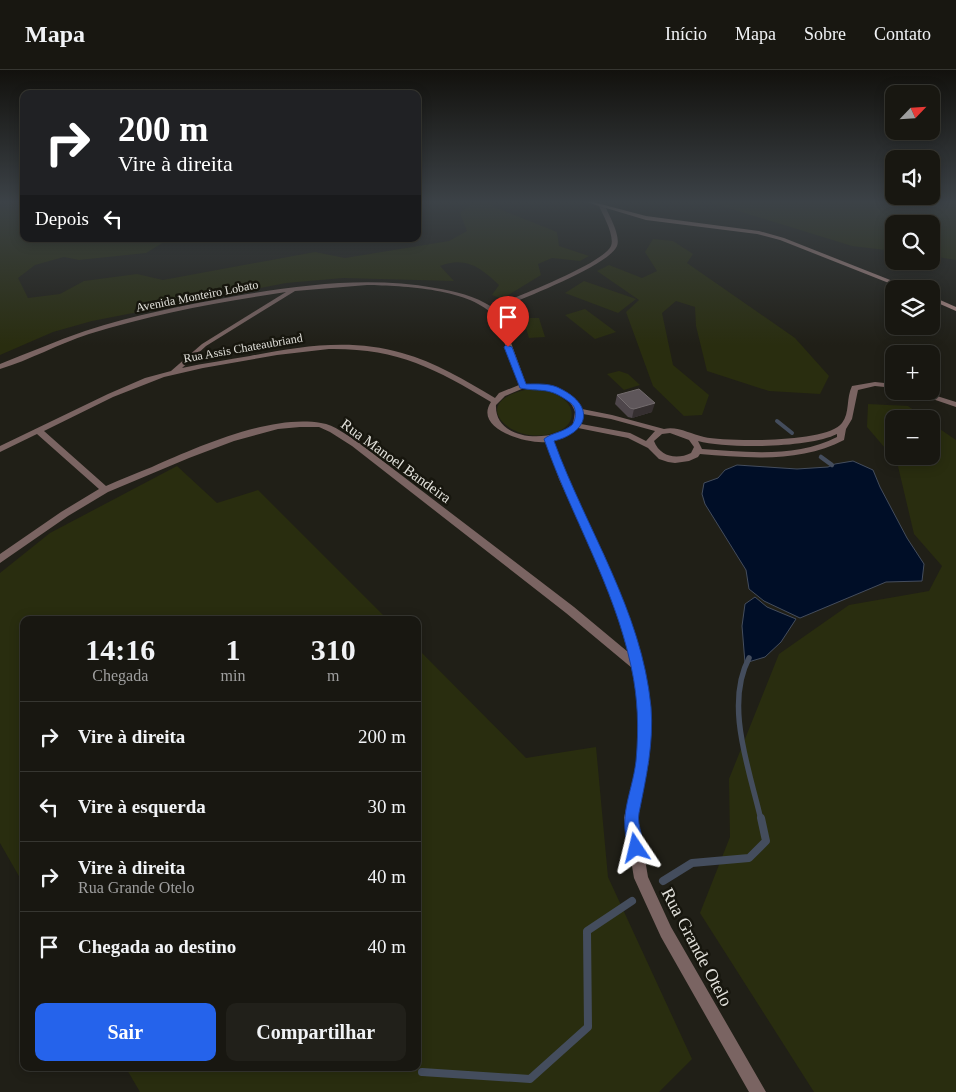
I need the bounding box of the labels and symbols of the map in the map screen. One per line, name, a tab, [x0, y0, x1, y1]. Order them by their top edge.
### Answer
north arrow	[885, 85, 940, 140]
street label: Avenida Monteiro Lobato	[135, 277, 259, 315]
pin	[487, 296, 529, 347]
street label: Rua Assis Chateaubriand	[182, 331, 304, 365]
street label: Rua Manoel Bandeira	[338, 416, 454, 506]
position arrow	[609, 821, 661, 873]
street label: Rua Grande Otelo	[657, 884, 737, 1010]

